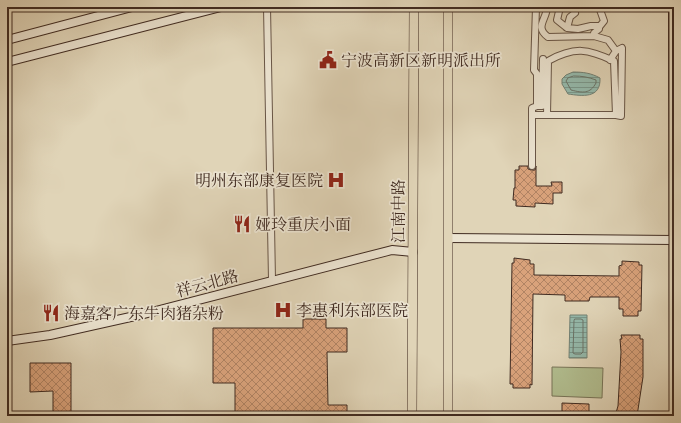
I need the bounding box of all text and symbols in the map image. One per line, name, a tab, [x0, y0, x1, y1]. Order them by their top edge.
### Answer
public building icon: 宁波高新区新明派出所	[318, 50, 338, 70]
place label: 宁波高新区新明派出所	[341, 50, 501, 72]
place label: 明州东部康复医院	[195, 170, 323, 192]
hospital icon: 明州东部康复医院	[326, 170, 346, 190]
street label: 江南中路	[388, 179, 410, 243]
restaurant icon: 娅玲重庆小面	[232, 214, 252, 234]
place label: 娅玲重庆小面	[255, 214, 351, 236]
street label: 祥云北路	[173, 265, 241, 303]
hospital icon: 李惠利东部医院	[273, 300, 293, 320]
place label: 李惠利东部医院	[296, 300, 408, 322]
restaurant icon: 海嘉客广东牛肉猪杂粉	[41, 303, 61, 323]
place label: 海嘉客广东牛肉猪杂粉	[64, 303, 224, 325]

